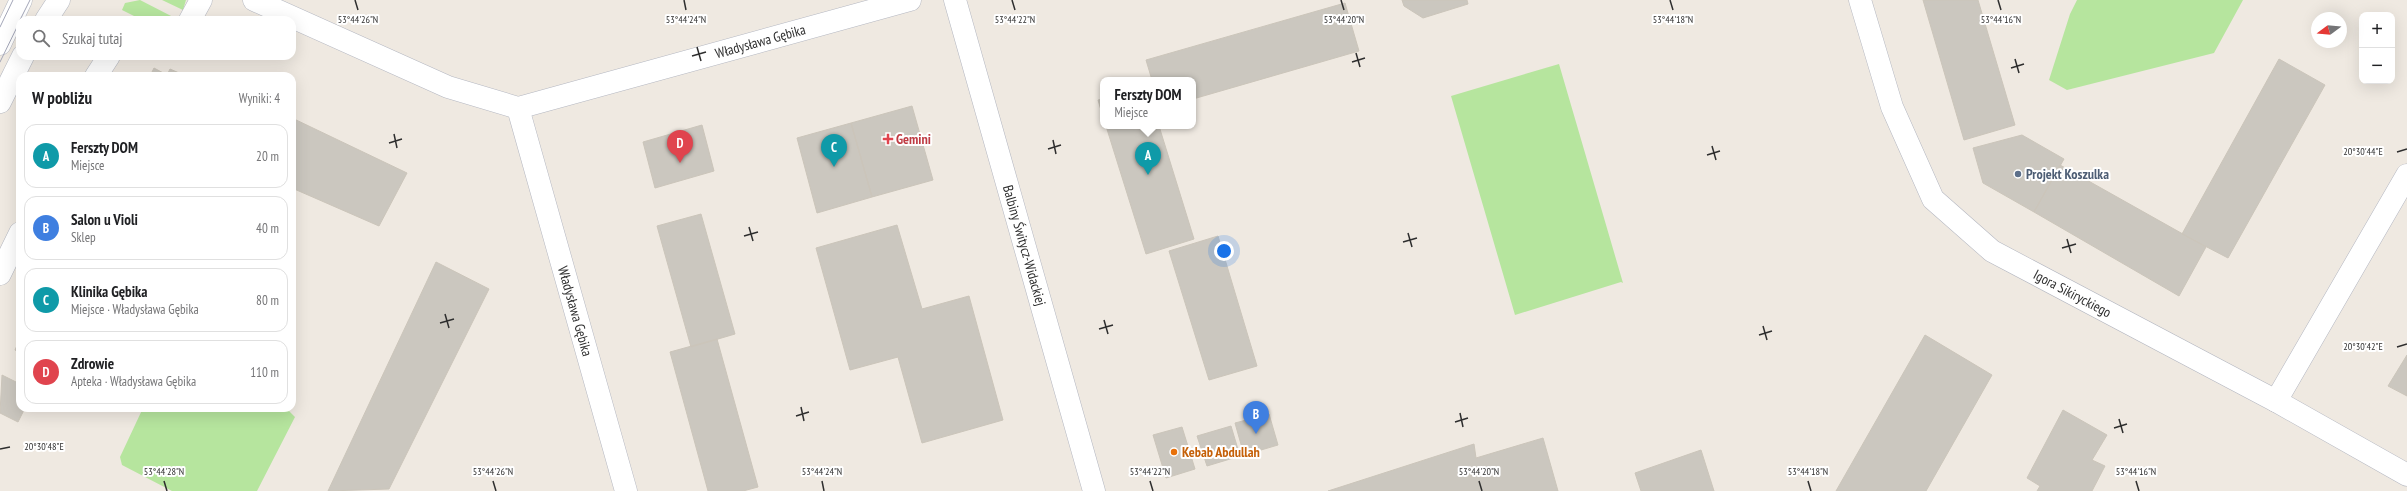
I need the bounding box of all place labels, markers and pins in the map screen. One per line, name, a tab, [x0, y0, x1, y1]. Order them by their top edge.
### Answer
pin: D	[667, 130, 693, 163]
place label: Gemini	[896, 130, 931, 148]
pin: C	[821, 134, 847, 167]
marker: Gemini	[883, 134, 893, 144]
pin: A	[1135, 142, 1161, 175]
place label: Projekt Koszulka	[2026, 165, 2109, 183]
marker: Projekt Koszulka	[2013, 169, 2023, 179]
pin: B	[1243, 401, 1269, 434]
place label: Kebab Abdullah	[1182, 443, 1260, 461]
marker: Kebab Abdullah	[1169, 447, 1179, 457]

